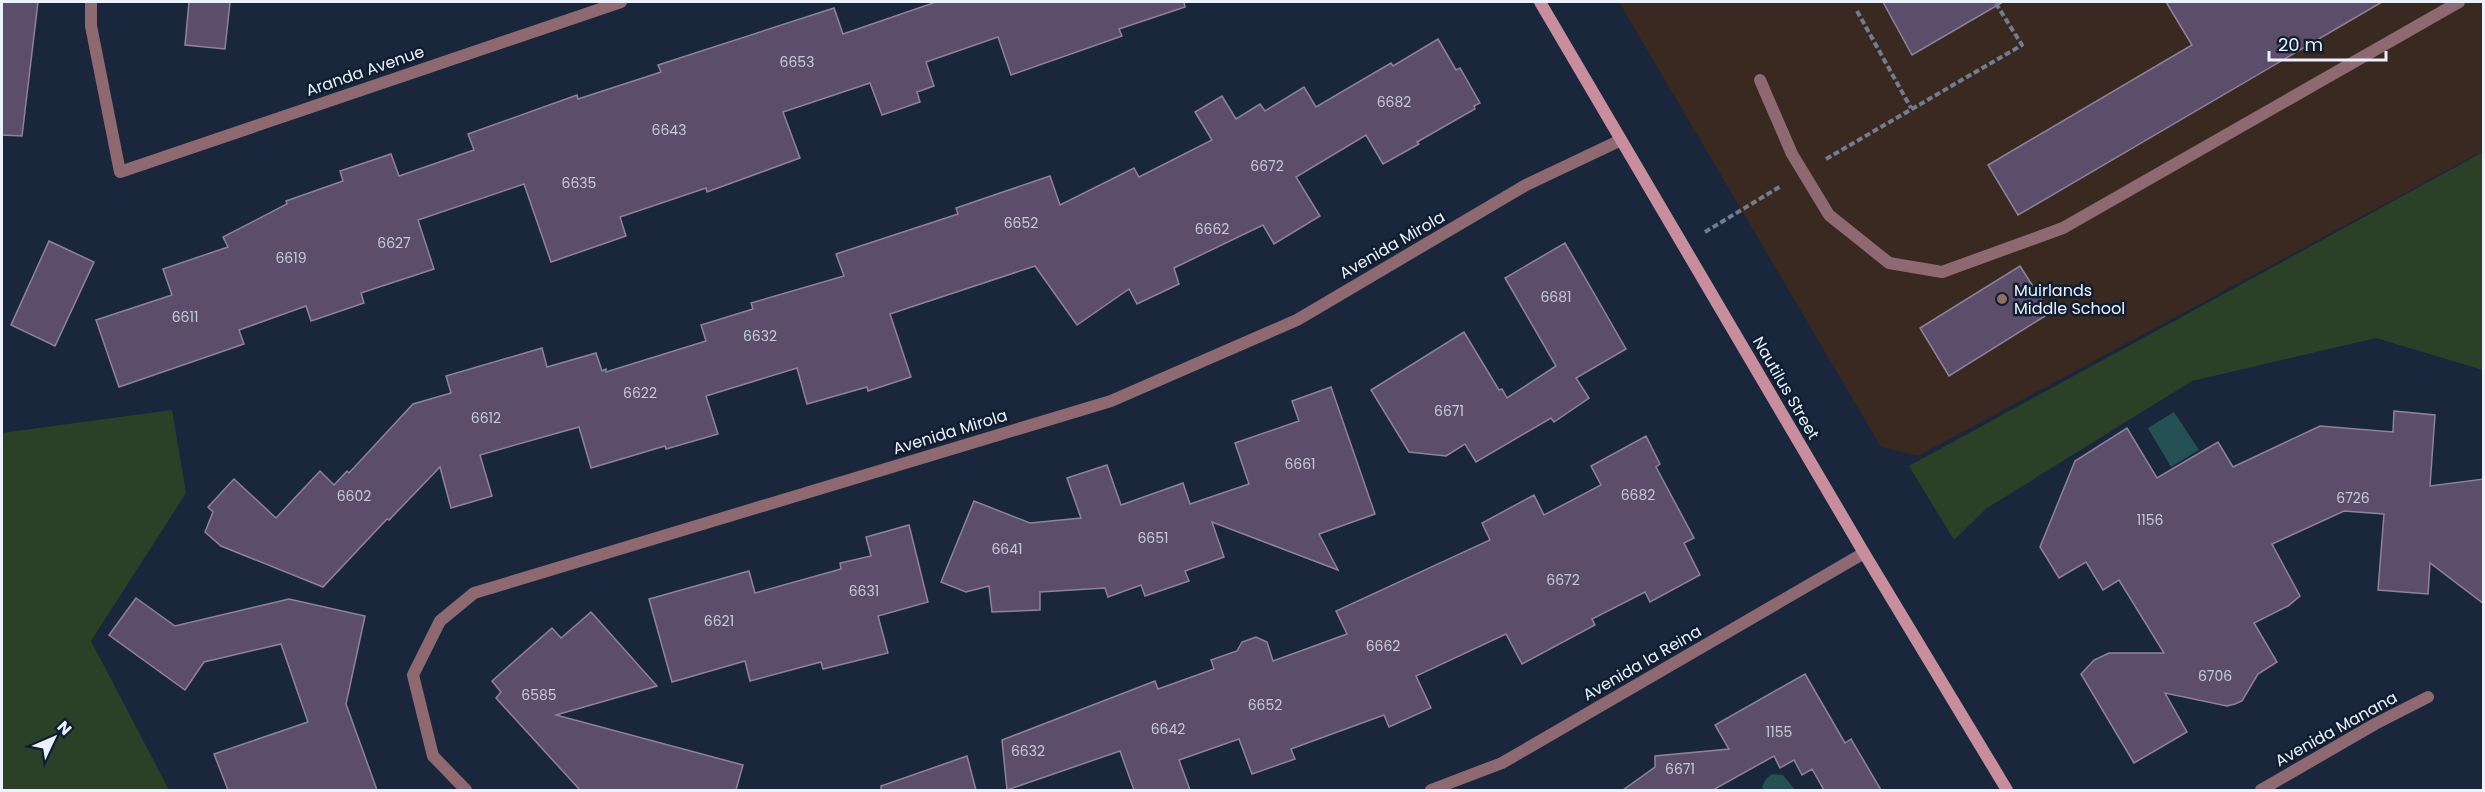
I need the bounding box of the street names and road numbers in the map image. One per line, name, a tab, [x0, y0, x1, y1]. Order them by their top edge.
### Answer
street label: Aranda Avenue	[303, 40, 427, 102]
street label: Avenida Mirola	[1335, 205, 1449, 285]
street label: Nautilus Street	[1747, 332, 1825, 444]
street label: Avenida Mirola	[890, 404, 1010, 460]
street label: Avenida la Reina	[1578, 620, 1706, 706]
street label: Avenida Manana	[2271, 686, 2401, 772]

